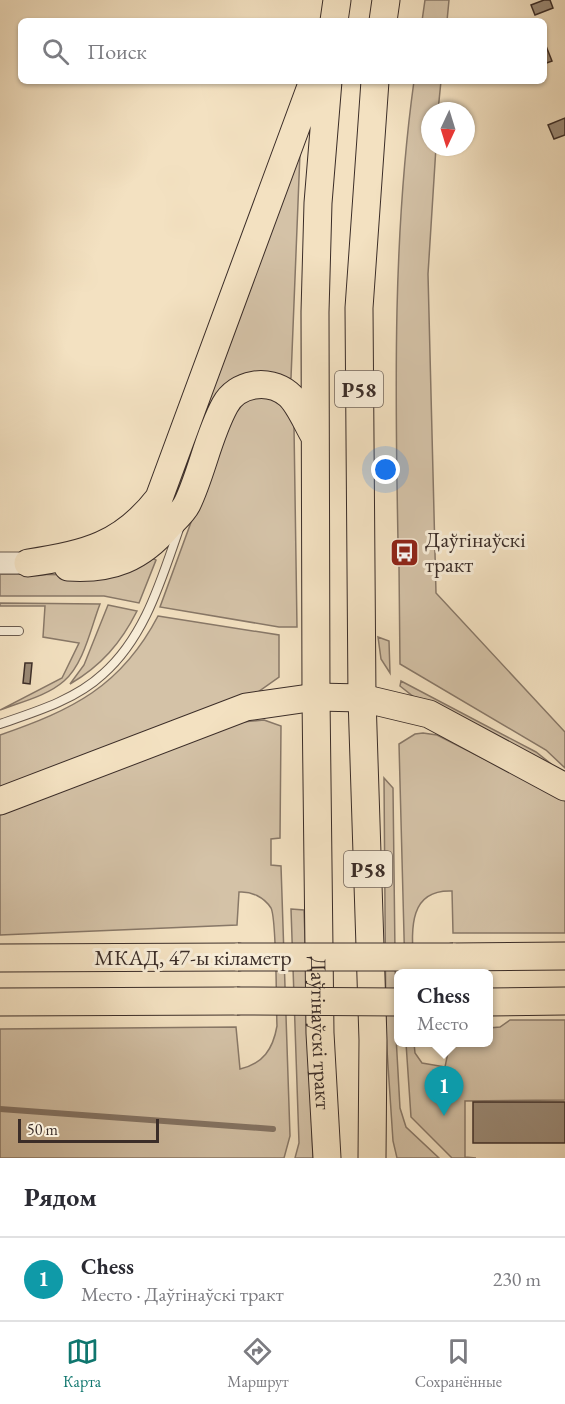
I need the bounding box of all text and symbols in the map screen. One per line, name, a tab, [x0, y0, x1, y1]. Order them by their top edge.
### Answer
search box	[18, 18, 547, 84]
icon: search	[39, 35, 72, 68]
text: Поиск	[87, 37, 147, 66]
north arrow	[421, 102, 475, 156]
road number: Р58	[335, 371, 383, 407]
your location	[371, 455, 400, 484]
place label: Даўгінаўскі тракт	[425, 525, 526, 579]
bus stop icon: Даўгінаўскі тракт	[388, 536, 420, 568]
road number: Р58	[344, 851, 392, 887]
street label: МКАД, 47-ы кіламетр	[94, 943, 292, 972]
street label: Даўгінаўскі тракт	[305, 956, 339, 1110]
popup	[394, 969, 493, 1047]
text: Chess	[417, 981, 470, 1010]
text: Место	[417, 1010, 469, 1036]
pin: 1	[424, 1066, 464, 1116]
scale bar	[18, 1116, 159, 1144]
text: 50 m	[27, 1119, 58, 1140]
text: Рядом	[24, 1180, 97, 1214]
text: Chess	[81, 1252, 134, 1281]
text: 1	[38, 1266, 49, 1292]
text: 230 m	[493, 1266, 541, 1292]
text: Место · Даўгінаўскі тракт	[81, 1281, 284, 1307]
tab: Карта	[63, 1335, 101, 1392]
tab: Маршрут	[227, 1335, 289, 1392]
tab: Сохранённые	[415, 1335, 502, 1392]

